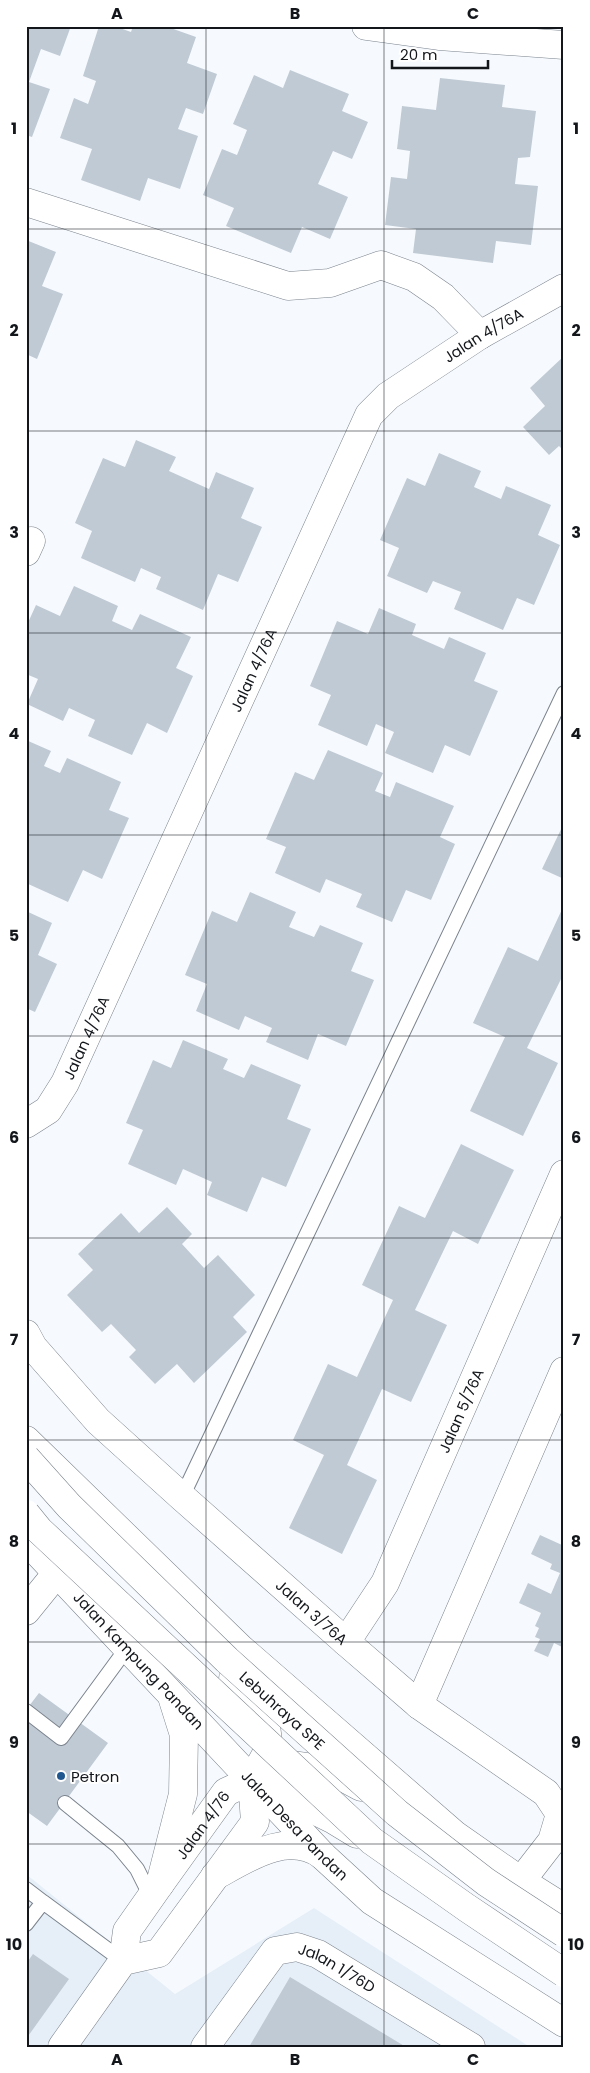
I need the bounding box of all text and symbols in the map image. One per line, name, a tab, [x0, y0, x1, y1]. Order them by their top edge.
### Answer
text: A	[111, 2, 123, 25]
text: B	[290, 2, 300, 25]
text: C	[467, 2, 479, 25]
scale bar	[392, 38, 489, 70]
text: 20 m	[400, 44, 438, 65]
text: 1	[11, 117, 17, 140]
text: 1	[573, 117, 579, 140]
street label: Jalan 4/76A	[439, 302, 527, 367]
text: 2	[9, 319, 19, 342]
text: 2	[571, 319, 581, 342]
text: 3	[9, 521, 19, 544]
text: 3	[571, 521, 581, 544]
street label: Jalan 4/76A	[225, 624, 281, 715]
text: 4	[9, 722, 20, 745]
text: 4	[571, 722, 582, 745]
text: 5	[9, 924, 19, 947]
text: 5	[571, 924, 581, 947]
street label: Jalan 4/76A	[58, 992, 114, 1083]
text: 6	[9, 1126, 19, 1149]
text: 6	[571, 1126, 581, 1149]
text: 7	[10, 1328, 19, 1351]
text: 7	[572, 1328, 581, 1351]
street label: Jalan 5/76A	[433, 1365, 488, 1456]
text: 8	[9, 1530, 19, 1553]
text: 8	[571, 1530, 581, 1553]
street label: Jalan 3/76A	[272, 1574, 352, 1649]
street label: Jalan Kampung Pandan	[69, 1587, 209, 1734]
street label: Lebuhraya SPE	[235, 1666, 330, 1754]
text: 9	[9, 1731, 19, 1754]
text: 9	[571, 1731, 581, 1754]
street label: Jalan Desa Pandan	[237, 1765, 353, 1885]
place label: Petron	[71, 1766, 119, 1787]
marker: Petron	[55, 1770, 67, 1782]
street label: Jalan 4/76	[171, 1786, 234, 1863]
text: 10	[6, 1933, 22, 1956]
text: 10	[568, 1933, 584, 1956]
street label: Jalan 1/76D	[295, 1938, 380, 1997]
text: A	[111, 2048, 123, 2071]
text: B	[290, 2048, 300, 2071]
text: C	[467, 2048, 479, 2071]

